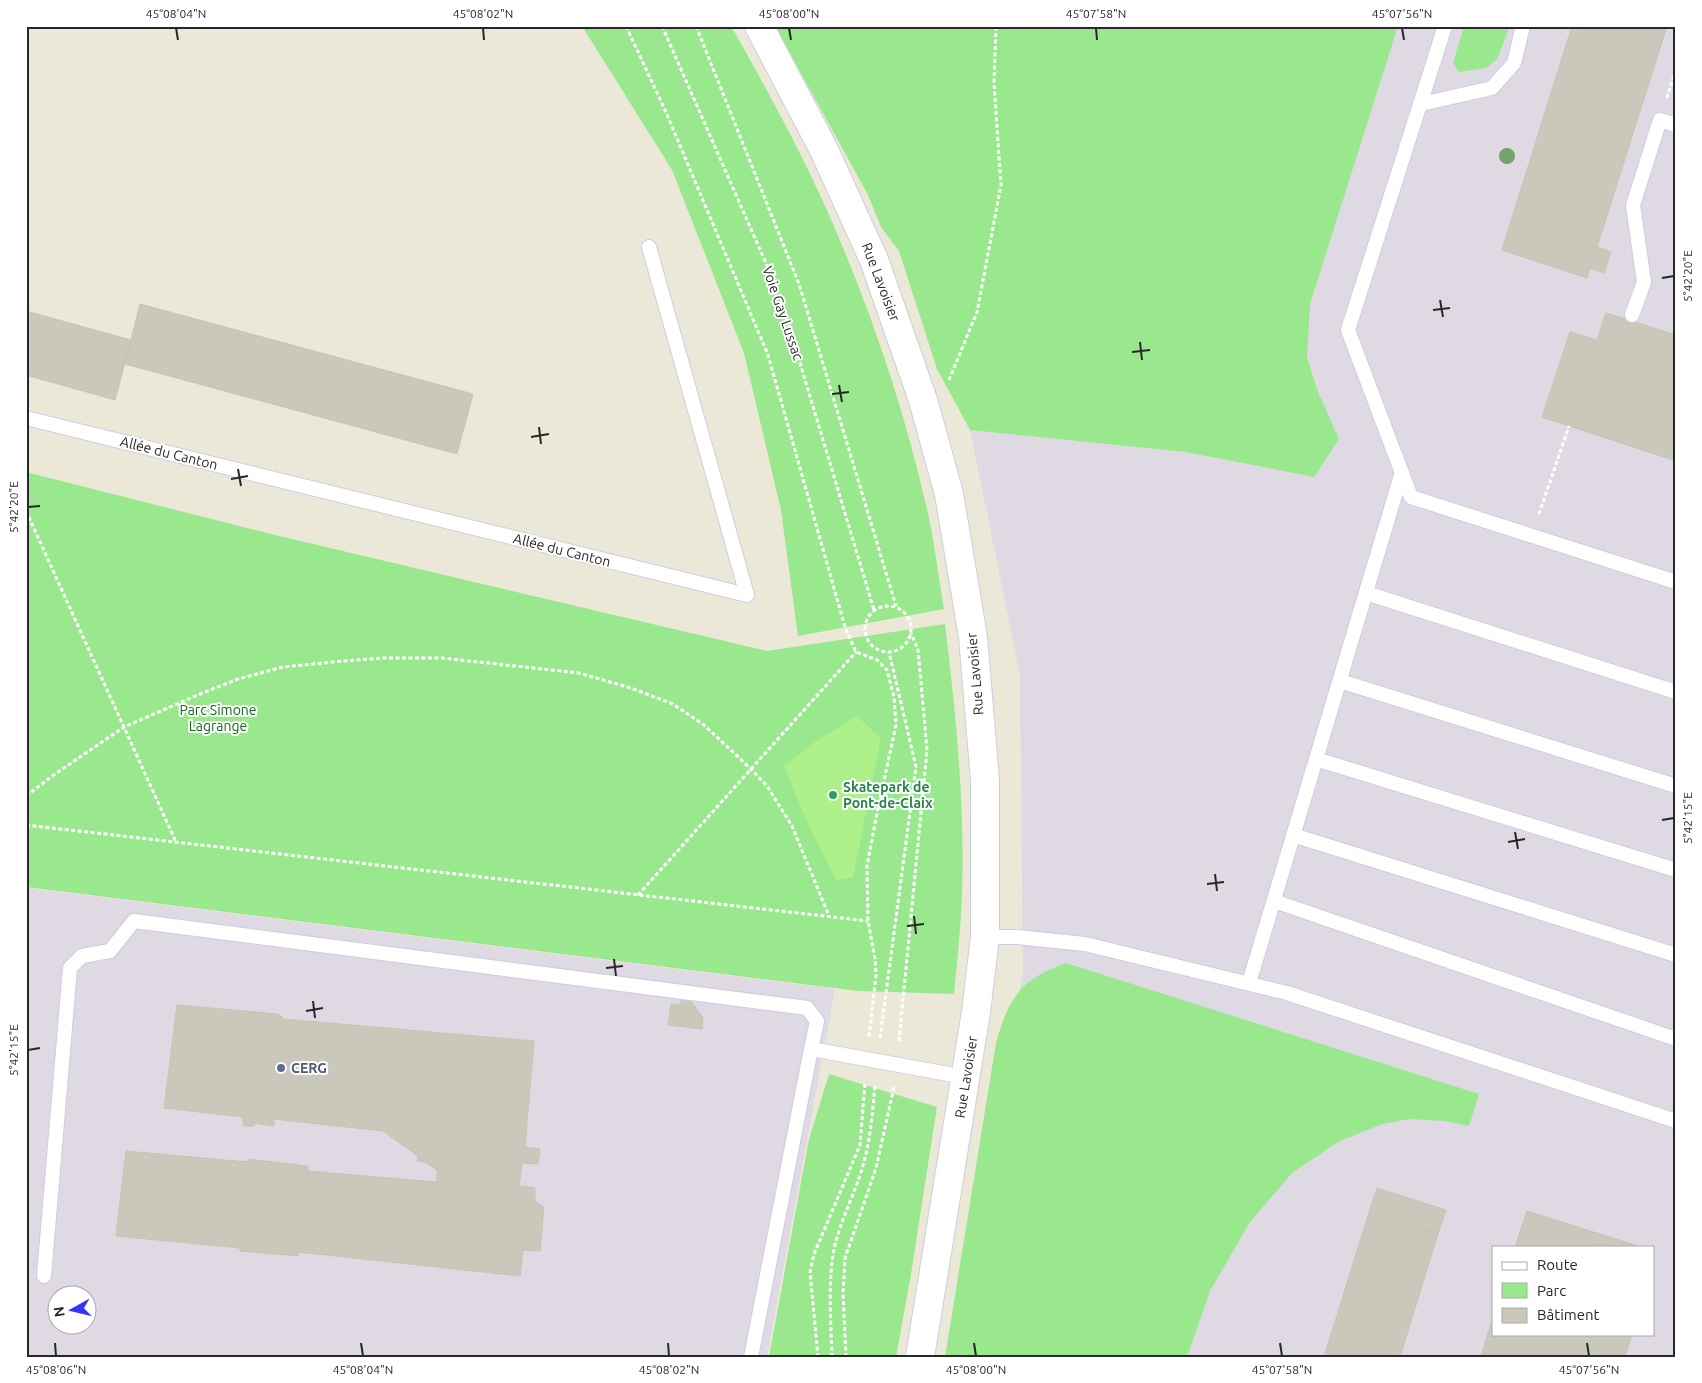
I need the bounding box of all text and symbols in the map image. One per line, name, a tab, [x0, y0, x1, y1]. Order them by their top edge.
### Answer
text: 45°08'04"N	[146, 7, 206, 20]
text: 45°08'02"N	[453, 7, 513, 20]
text: 45°08'00"N	[759, 7, 819, 20]
text: 45°07'58"N	[1066, 7, 1126, 20]
text: 45°07'56"N	[1372, 7, 1432, 20]
street label: Rue Lavoisier	[859, 240, 904, 324]
text: 5°42'20"E	[1681, 250, 1694, 302]
street label: Voie Gay Lussac	[759, 264, 807, 363]
street label: Allée du Canton	[119, 433, 219, 473]
text: 5°42'20"E	[7, 481, 20, 533]
street label: Allée du Canton	[512, 530, 612, 570]
street label: Rue Lavoisier	[963, 631, 987, 716]
park label: Parc Simone Lagrange	[179, 702, 257, 734]
place label: Skatepark de Pont-de-Claix	[843, 779, 933, 811]
marker: Skatepark de Pont-de-Claix	[827, 789, 839, 801]
text: 5°42'15"E	[1681, 792, 1694, 844]
text: 5°42'15"E	[7, 1024, 20, 1076]
street label: Rue Lavoisier	[952, 1034, 980, 1119]
place label: CERG	[291, 1060, 327, 1076]
marker: CERG	[275, 1062, 287, 1074]
legend	[1492, 1246, 1654, 1336]
text: Route	[1537, 1256, 1578, 1273]
text: Parc	[1537, 1282, 1566, 1299]
north arrow	[48, 1286, 98, 1336]
text: N	[50, 1306, 68, 1318]
text: Bâtiment	[1537, 1306, 1600, 1323]
text: 45°08'06"N	[26, 1363, 86, 1376]
text: 45°08'04"N	[333, 1363, 393, 1376]
text: 45°08'02"N	[639, 1363, 699, 1376]
text: 45°08'00"N	[946, 1363, 1006, 1376]
text: 45°07'58"N	[1252, 1363, 1312, 1376]
text: 45°07'56"N	[1559, 1363, 1619, 1376]

